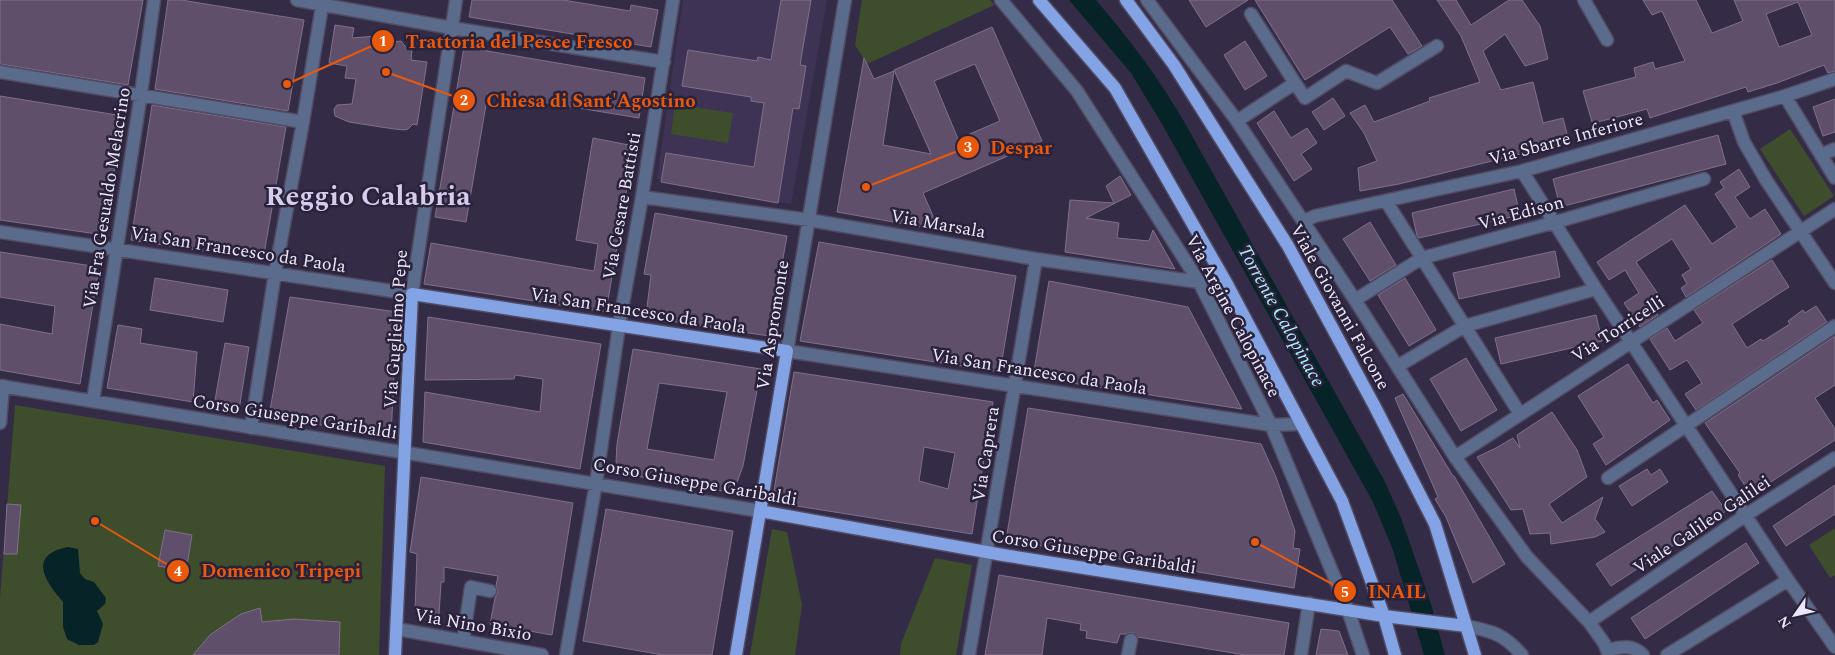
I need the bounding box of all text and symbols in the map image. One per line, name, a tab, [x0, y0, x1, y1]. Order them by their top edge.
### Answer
callout: Trattoria del Pesce Fresco	[371, 24, 643, 58]
text: Trattoria del Pesce Fresco	[406, 28, 632, 57]
text: 1	[379, 30, 387, 53]
callout: Chiesa di Sant'Agostino	[451, 83, 706, 117]
street label: Via Fra Gesualdo Melacrino	[76, 85, 138, 311]
text: Chiesa di Sant'Agostino	[486, 87, 696, 116]
text: 2	[460, 89, 468, 112]
street label: Via Sbarre Inferiore	[1486, 105, 1646, 173]
street label: Via Cesare Battisti	[596, 130, 648, 282]
callout: Despar	[955, 130, 1062, 164]
text: Despar	[990, 134, 1053, 163]
text: 3	[964, 136, 972, 159]
district label: Reggio Calabria	[265, 175, 471, 218]
street label: Via Edison	[1475, 189, 1567, 237]
street label: Via Marsala	[888, 202, 988, 246]
street label: Viale Giovanni Falcone	[1283, 219, 1397, 395]
street label: Via San Francesco da Paola	[128, 220, 348, 280]
street label: Via Argine Calopinace	[1179, 230, 1287, 402]
water label: Torrente Calopinace	[1230, 240, 1332, 392]
street label: Via Guglielmo Pepe	[377, 249, 415, 409]
street label: Via Aspromonte	[749, 258, 797, 392]
street label: Via San Francesco da Paola	[528, 281, 748, 341]
street label: Via Torricelli	[1566, 289, 1670, 369]
street label: Via San Francesco da Paola	[929, 342, 1149, 402]
street label: Corso Giuseppe Garibaldi	[191, 387, 399, 447]
street label: Via Caprera	[965, 404, 1007, 504]
street label: Corso Giuseppe Garibaldi	[591, 451, 799, 513]
street label: Viale Galileo Galilei	[1628, 469, 1776, 581]
street label: Corso Giuseppe Garibaldi	[990, 522, 1198, 582]
callout: Domenico Tripepi	[166, 554, 371, 588]
text: Domenico Tripepi	[201, 557, 361, 586]
text: 4	[174, 560, 183, 583]
callout: INAIL	[1333, 574, 1436, 608]
text: INAIL	[1368, 578, 1426, 607]
text: 5	[1341, 581, 1349, 604]
north arrow	[1770, 590, 1820, 640]
street label: Via Nino Bixio	[412, 601, 534, 649]
text: N	[1773, 611, 1797, 633]

